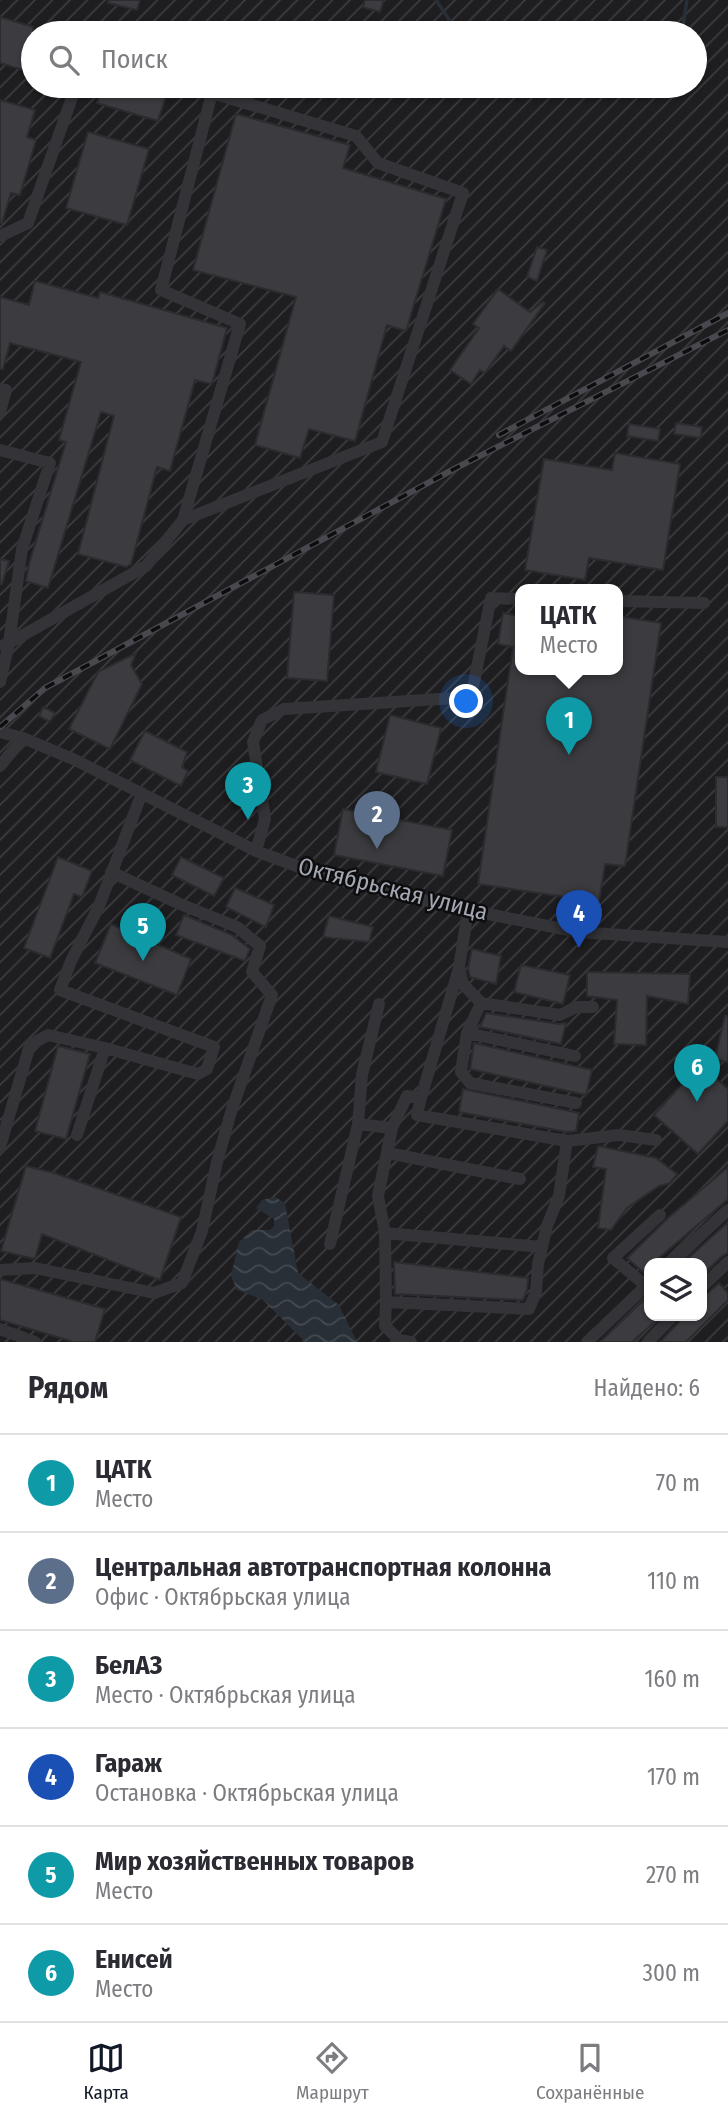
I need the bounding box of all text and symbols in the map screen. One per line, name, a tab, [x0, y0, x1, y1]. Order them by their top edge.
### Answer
search box	[21, 21, 707, 98]
icon: search	[45, 41, 83, 79]
text: Поиск	[101, 44, 168, 75]
popup	[515, 584, 623, 675]
text: ЦАТК	[540, 600, 596, 631]
text: Место	[540, 631, 598, 659]
your location	[449, 684, 483, 718]
pin: 1	[546, 697, 592, 755]
pin: 3	[225, 762, 271, 820]
pin: 2	[354, 791, 400, 849]
street label: Октябрьская улица	[295, 852, 491, 926]
pin: 4	[556, 890, 602, 948]
pin: 5	[120, 903, 166, 961]
pin: 6	[674, 1044, 720, 1102]
map controls	[644, 1258, 707, 1321]
button: layers	[644, 1258, 707, 1321]
text: Рядом	[28, 1370, 108, 1406]
text: Найдено: 6	[593, 1374, 700, 1402]
text: ЦАТК	[95, 1454, 152, 1485]
text: 1	[46, 1469, 56, 1497]
text: 70 m	[656, 1469, 700, 1497]
text: Место	[95, 1485, 153, 1513]
text: Центральная автотранспортная колонна	[95, 1552, 551, 1583]
text: 2	[46, 1567, 56, 1595]
text: 110 m	[647, 1567, 700, 1595]
text: Офис · Октябрьская улица	[95, 1583, 351, 1611]
text: БелАЗ	[95, 1650, 162, 1681]
text: 3	[46, 1665, 56, 1693]
text: 160 m	[645, 1665, 700, 1693]
text: Место · Октябрьская улица	[95, 1681, 355, 1709]
text: Гараж	[95, 1748, 162, 1779]
text: 4	[45, 1763, 57, 1791]
text: 170 m	[647, 1763, 700, 1791]
text: Остановка · Октябрьская улица	[95, 1779, 399, 1807]
text: Мир хозяйственных товаров	[95, 1846, 414, 1877]
text: 5	[45, 1861, 57, 1889]
text: 270 m	[646, 1861, 700, 1889]
text: Место	[95, 1877, 153, 1905]
text: Енисей	[95, 1944, 173, 1975]
text: 6	[45, 1959, 57, 1987]
text: 300 m	[643, 1959, 700, 1987]
text: Место	[95, 1975, 153, 2003]
tab: Карта	[84, 2039, 129, 2104]
tab: Маршрут	[296, 2039, 369, 2104]
tab: Сохранённые	[536, 2039, 644, 2104]

